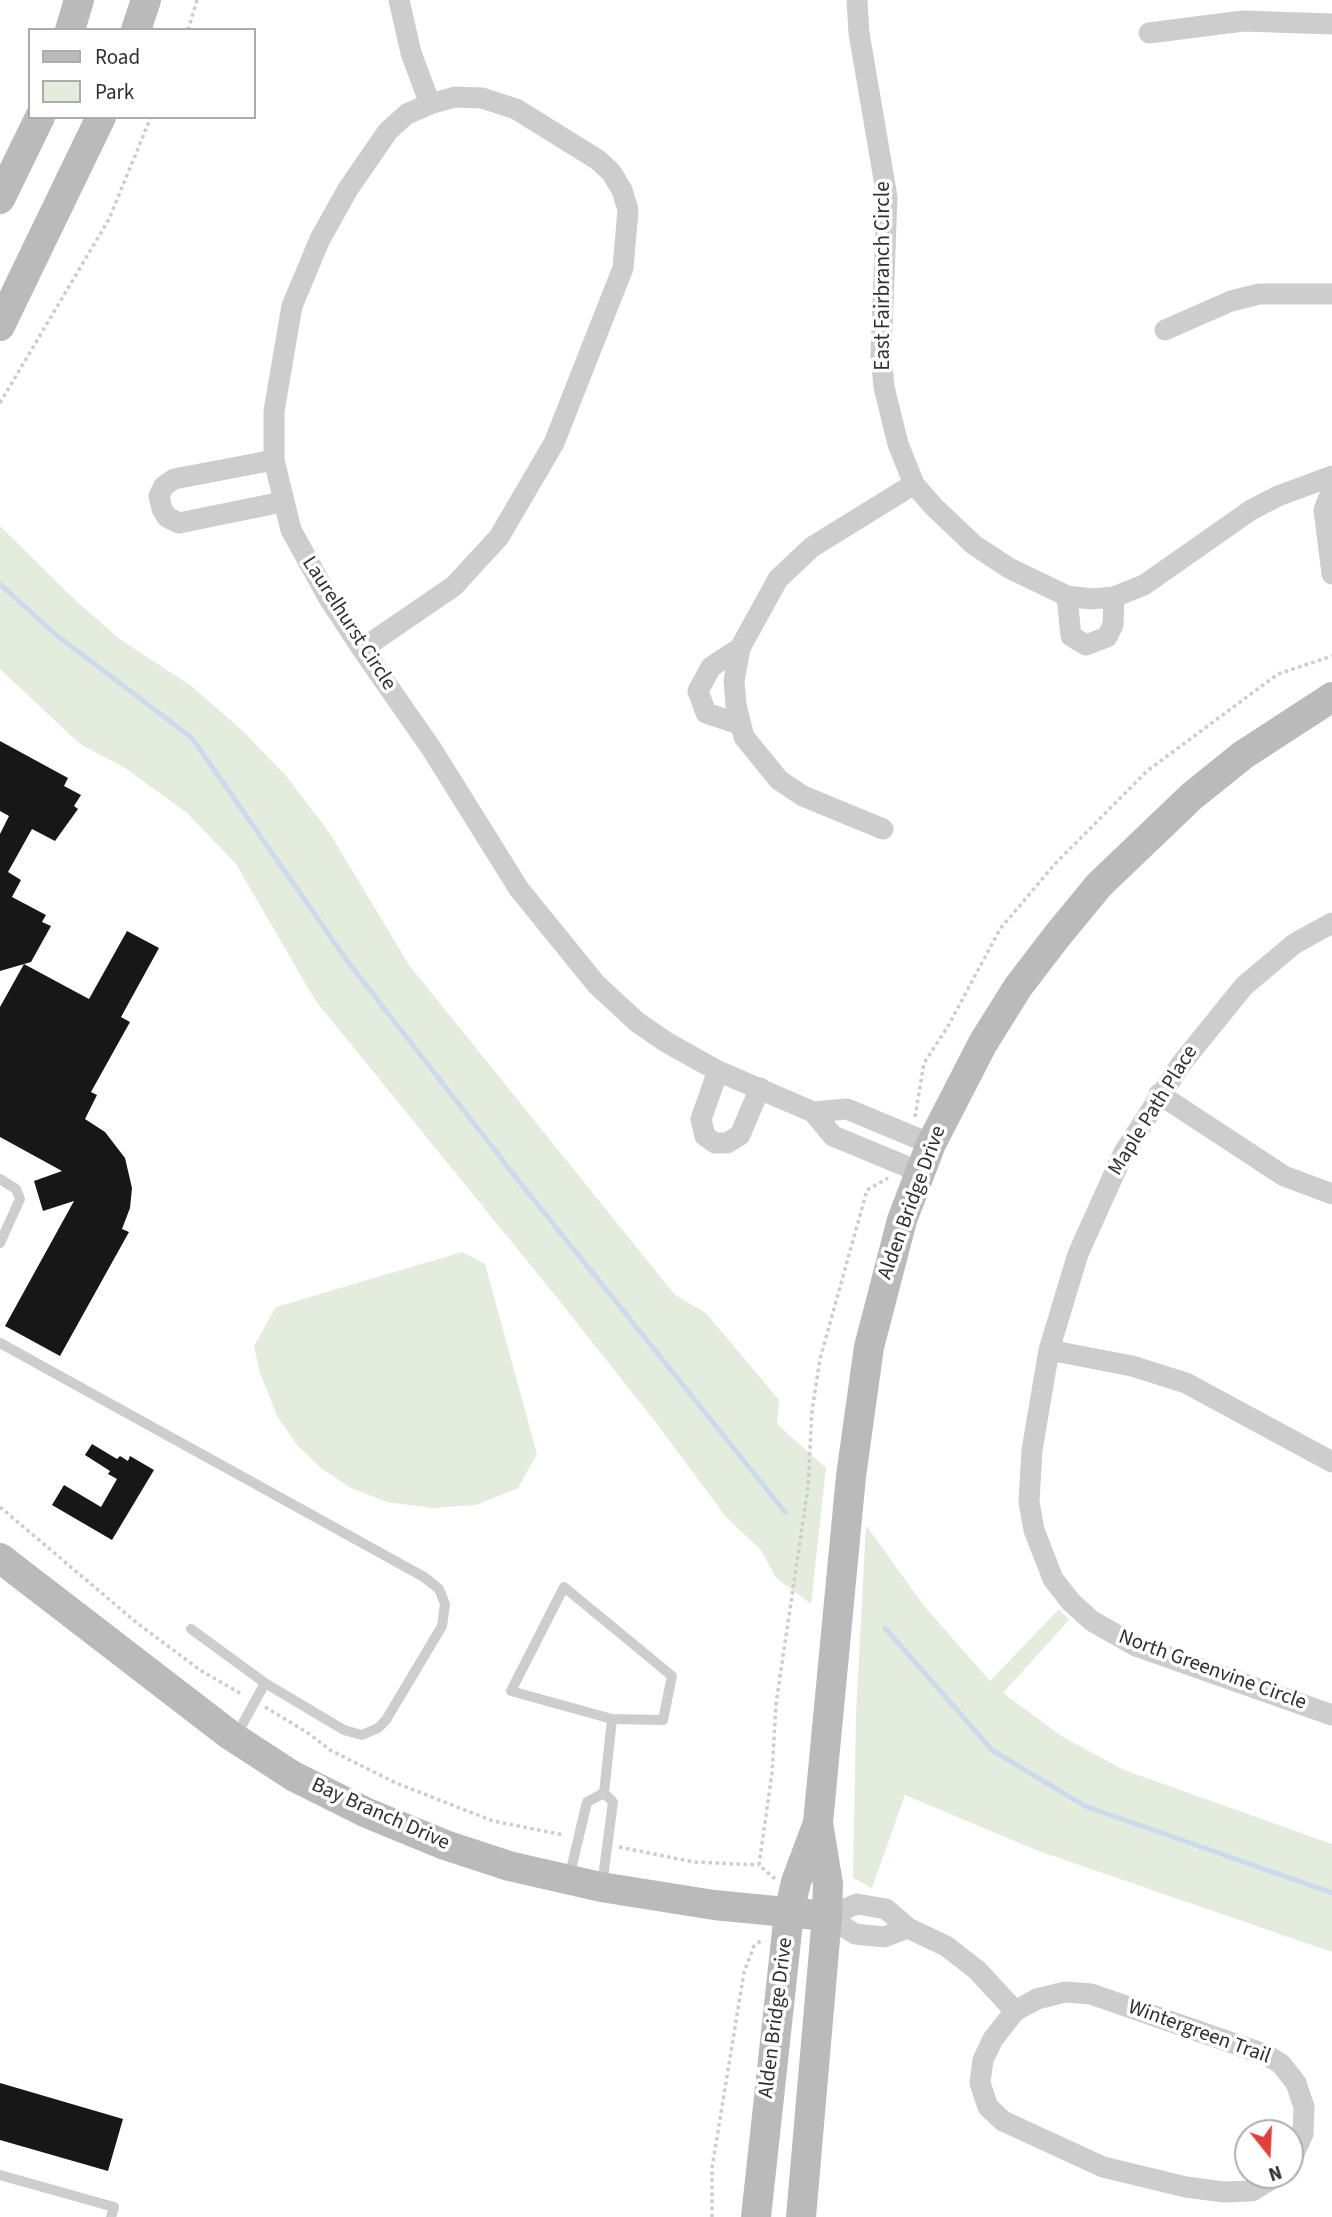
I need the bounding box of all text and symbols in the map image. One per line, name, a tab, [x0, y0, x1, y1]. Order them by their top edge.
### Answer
legend	[28, 28, 256, 119]
text: Road	[95, 42, 140, 72]
text: Park	[95, 77, 134, 107]
street label: East Fairbranch Circle	[871, 181, 897, 371]
street label: Laurelhurst Circle	[295, 552, 401, 696]
street label: Maple Path Place	[1104, 1041, 1204, 1181]
street label: Alden Bridge Drive	[874, 1123, 952, 1283]
street label: North Greenvine Circle	[1115, 1625, 1309, 1717]
street label: Bay Branch Drive	[307, 1773, 453, 1857]
street label: Alden Bridge Drive	[755, 1936, 799, 2100]
street label: Wintergreen Trail	[1124, 1996, 1274, 2070]
north arrow	[1234, 2119, 1304, 2189]
text: N	[1265, 2158, 1285, 2187]

